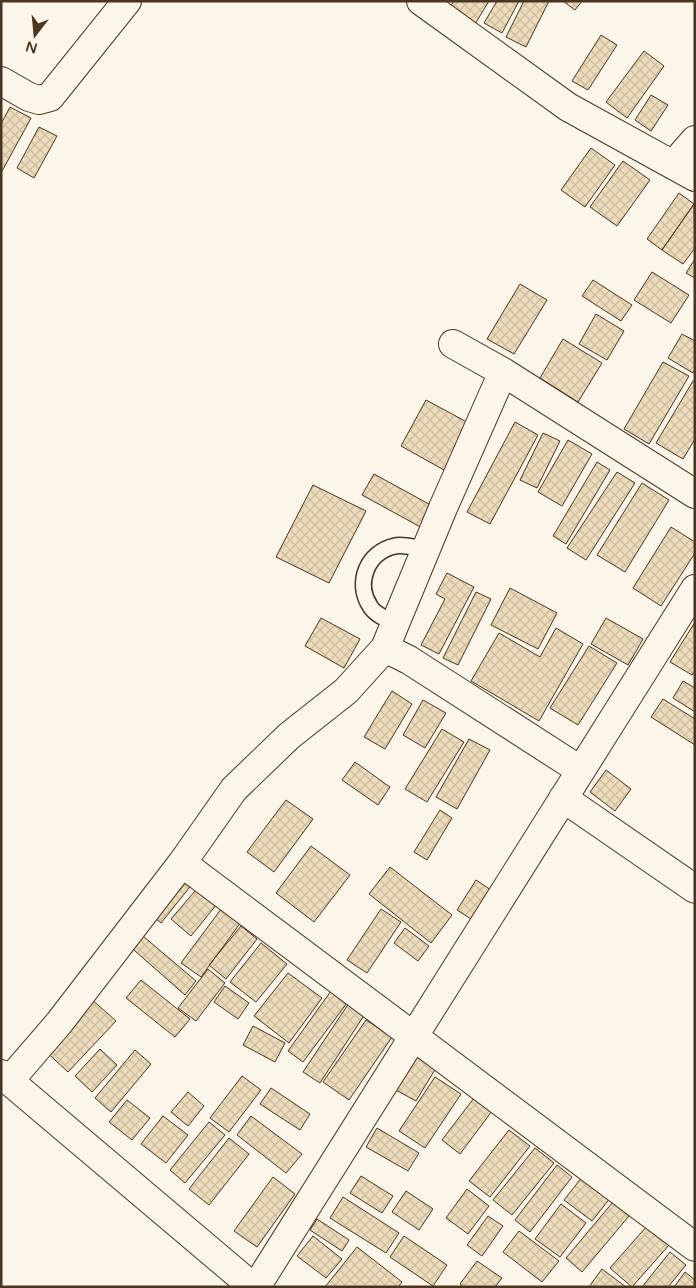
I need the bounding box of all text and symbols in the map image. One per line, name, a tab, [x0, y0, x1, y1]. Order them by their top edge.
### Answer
north arrow	[10, 10, 60, 60]
text: N	[24, 37, 39, 57]

